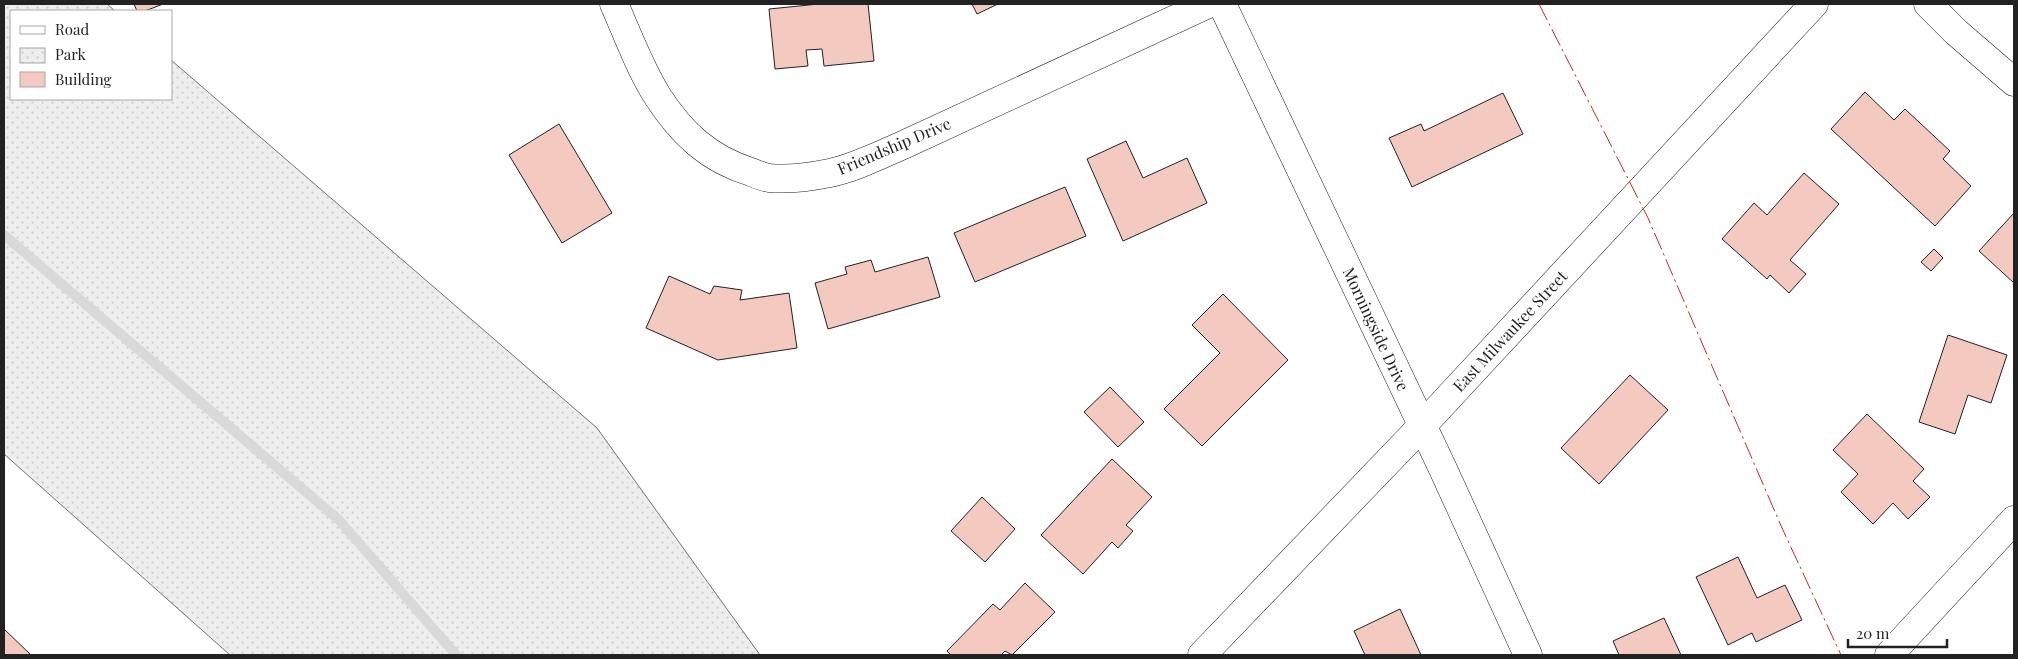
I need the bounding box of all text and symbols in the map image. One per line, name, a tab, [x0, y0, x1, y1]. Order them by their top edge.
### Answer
legend	[10, 10, 172, 100]
text: Road	[55, 19, 89, 39]
text: Park	[55, 44, 87, 64]
text: Building	[55, 69, 112, 89]
street label: Friendship Drive	[834, 112, 954, 179]
street label: Morningside Drive	[1339, 264, 1414, 394]
street label: East Milwaukee Street	[1448, 265, 1572, 396]
scale bar	[1848, 616, 1947, 648]
text: 20 m	[1856, 623, 1890, 643]

